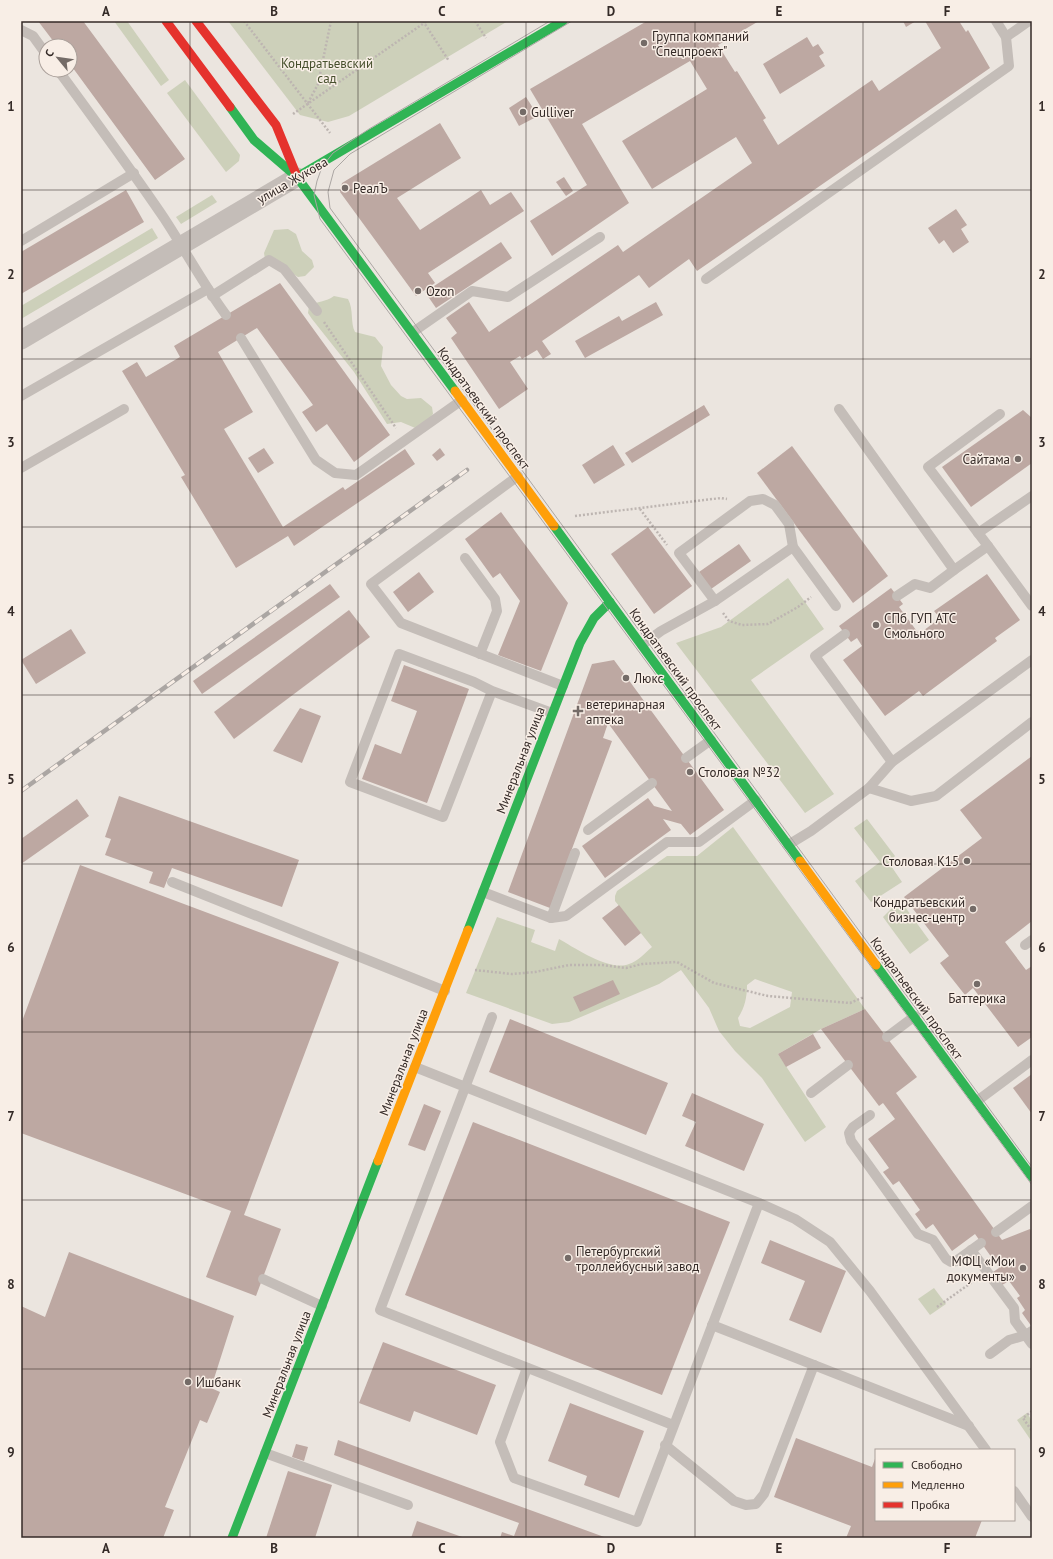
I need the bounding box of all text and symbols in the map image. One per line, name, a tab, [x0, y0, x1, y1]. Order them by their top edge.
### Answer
text: A	[102, 3, 110, 20]
text: B	[270, 3, 278, 20]
text: C	[438, 3, 446, 20]
text: D	[607, 3, 615, 20]
text: E	[776, 3, 783, 20]
text: F	[944, 3, 951, 20]
place label: Группа компаний "Спецпроект"	[652, 28, 749, 60]
north arrow	[38, 38, 78, 78]
marker: Группа компаний "Спецпроект"	[639, 38, 649, 48]
text: С	[42, 47, 57, 59]
park label: Кондратьевский сад	[281, 55, 373, 87]
text: 1	[7, 98, 15, 115]
text: 1	[1038, 98, 1046, 115]
place label: Gulliver	[531, 104, 575, 121]
marker: Gulliver	[518, 107, 528, 117]
street label: улица Жукова	[254, 153, 331, 208]
place label: РеалЪ	[353, 180, 388, 197]
marker: РеалЪ	[340, 183, 350, 193]
text: 2	[7, 266, 15, 283]
text: 2	[1038, 266, 1046, 283]
place label: Ozon	[426, 283, 454, 300]
marker: Ozon	[413, 286, 423, 296]
street label: Кондратьевский проспект	[433, 344, 534, 474]
text: 3	[7, 434, 15, 451]
text: 3	[1038, 434, 1046, 451]
place label: Сайтама	[963, 451, 1010, 468]
marker: Сайтама	[1013, 454, 1023, 464]
text: 4	[7, 603, 15, 620]
text: 4	[1038, 603, 1046, 620]
street label: Кондратьевский проспект	[625, 605, 726, 735]
place label: СПб ГУП АТС Смольного	[884, 610, 956, 642]
marker: СПб ГУП АТС Смольного	[871, 620, 881, 630]
place label: Люкс	[633, 670, 664, 687]
marker: Люкс	[621, 673, 631, 683]
place label: ветеринарная аптека	[586, 696, 665, 728]
street label: Минеральная улица	[492, 704, 549, 816]
marker: ветеринарная аптека	[573, 706, 583, 716]
place label: Столовая №32	[698, 764, 780, 781]
marker: Столовая №32	[685, 767, 695, 777]
text: 5	[7, 771, 15, 788]
text: 5	[1038, 771, 1046, 788]
place label: Столовая К15	[882, 853, 959, 870]
marker: Столовая К15	[962, 856, 972, 866]
place label: Кондратьевский бизнес-центр	[873, 894, 965, 926]
marker: Кондратьевский бизнес-центр	[968, 904, 978, 914]
street label: Кондратьевский проспект	[866, 934, 967, 1064]
text: 6	[7, 939, 15, 956]
text: 6	[1038, 939, 1046, 956]
marker: Баттерика	[972, 979, 982, 989]
place label: Баттерика	[948, 990, 1006, 1007]
street label: Минеральная улица	[375, 1006, 432, 1118]
text: 7	[7, 1108, 15, 1125]
text: 7	[1038, 1108, 1046, 1125]
place label: Петербургский троллейбусный завод	[576, 1243, 699, 1275]
marker: Петербургский троллейбусный завод	[563, 1253, 573, 1263]
place label: МФЦ «Мои документы»	[947, 1253, 1015, 1285]
marker: МФЦ «Мои документы»	[1018, 1263, 1028, 1273]
text: 8	[7, 1276, 15, 1293]
text: 8	[1038, 1276, 1046, 1293]
street label: Минеральная улица	[258, 1308, 315, 1420]
place label: Ишбанк	[196, 1374, 242, 1391]
marker: Ишбанк	[183, 1377, 193, 1387]
text: 9	[7, 1444, 15, 1461]
text: 9	[1038, 1444, 1046, 1461]
legend	[875, 1449, 1015, 1521]
text: Свободно	[911, 1457, 962, 1472]
text: Медленно	[911, 1477, 965, 1492]
text: Пробка	[911, 1497, 950, 1512]
text: A	[102, 1540, 110, 1557]
text: B	[270, 1540, 278, 1557]
text: C	[438, 1540, 446, 1557]
text: D	[607, 1540, 615, 1557]
text: E	[776, 1540, 783, 1557]
text: F	[944, 1540, 951, 1557]

